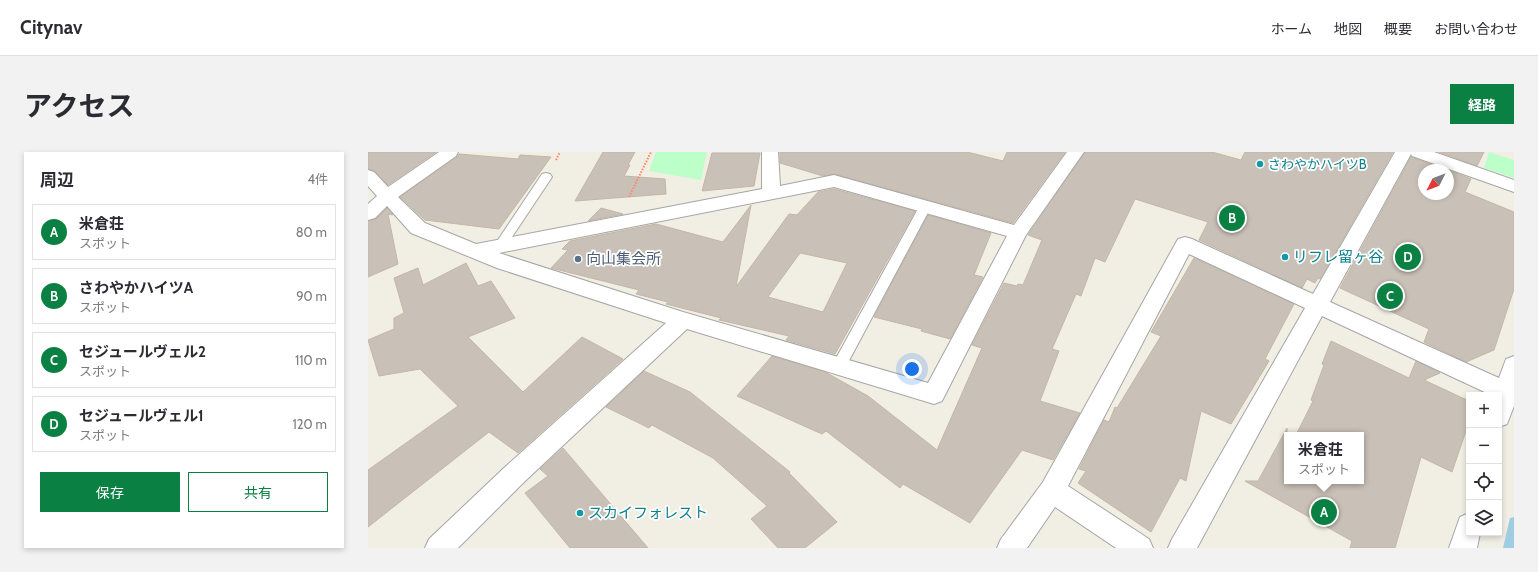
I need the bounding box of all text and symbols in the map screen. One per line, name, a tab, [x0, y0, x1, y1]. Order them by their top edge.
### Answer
text: Citynav	[20, 16, 82, 39]
text: ホーム	[1270, 20, 1312, 38]
text: 地図	[1334, 20, 1362, 38]
text: 概要	[1384, 20, 1412, 38]
text: お問い合わせ	[1434, 20, 1518, 38]
button: 経路	[1450, 84, 1514, 124]
text: アクセス	[24, 89, 135, 123]
place label: さわやかハイツB	[1268, 156, 1367, 172]
marker: さわやかハイツB	[1255, 159, 1265, 169]
north arrow	[1418, 164, 1454, 200]
text: 周辺	[40, 170, 74, 190]
text: 4件	[307, 171, 328, 187]
pin: B	[1219, 203, 1245, 233]
text: 米倉荘	[79, 215, 124, 233]
text: A	[50, 224, 58, 240]
text: 80 m	[296, 224, 327, 240]
text: スポット	[79, 235, 131, 251]
pin: D	[1395, 242, 1421, 272]
place label: リフレ留ヶ谷	[1293, 248, 1383, 266]
place label: 向山集会所	[586, 250, 661, 268]
marker: リフレ留ヶ谷	[1280, 252, 1290, 262]
marker: 向山集会所	[573, 254, 583, 264]
text: さわやかハイツA	[79, 279, 193, 297]
pin: C	[1377, 281, 1403, 311]
text: B	[50, 288, 58, 304]
text: 90 m	[296, 288, 327, 304]
text: スポット	[79, 299, 131, 315]
text: セジュールヴェル2	[79, 343, 206, 361]
text: C	[50, 352, 58, 368]
text: 110 m	[295, 352, 327, 368]
your location	[902, 359, 922, 379]
text: スポット	[79, 363, 131, 379]
map controls	[1466, 392, 1502, 536]
button: +	[1466, 392, 1502, 428]
text: セジュールヴェル1	[79, 407, 204, 425]
text: D	[49, 416, 59, 432]
text: 120 m	[293, 416, 327, 432]
text: スポット	[79, 427, 131, 443]
button: −	[1466, 428, 1502, 464]
popup	[1284, 432, 1364, 484]
text: 米倉荘	[1298, 441, 1343, 459]
text: スポット	[1298, 461, 1350, 477]
button: locate	[1466, 464, 1502, 500]
button: 保存	[40, 472, 180, 512]
button: 共有	[188, 472, 328, 512]
pin: A	[1311, 497, 1337, 527]
button: layers	[1466, 500, 1502, 536]
place label: スカイフォレスト	[588, 504, 708, 522]
marker: スカイフォレスト	[575, 508, 585, 518]

